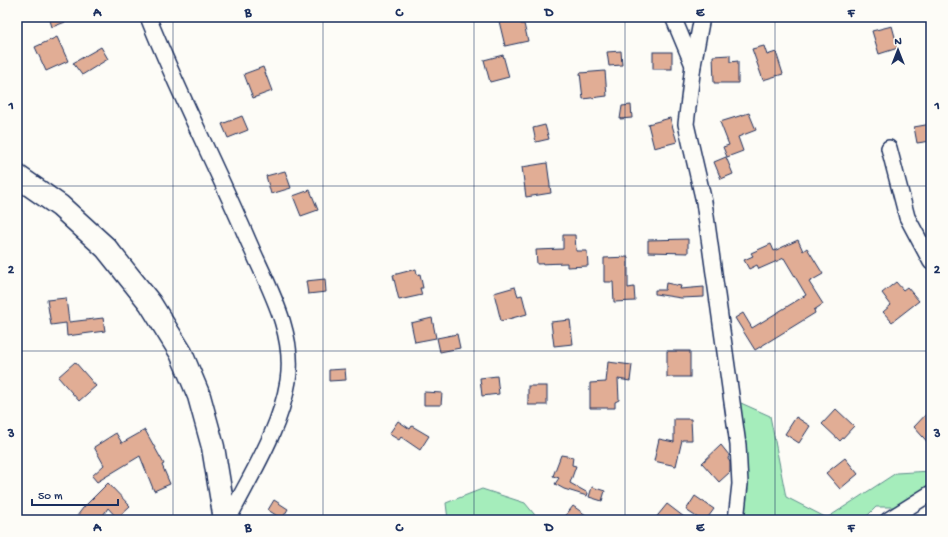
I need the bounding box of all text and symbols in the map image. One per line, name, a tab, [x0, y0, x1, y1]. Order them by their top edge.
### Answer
text: A	[92, 6, 102, 21]
text: B	[244, 6, 253, 21]
text: C	[394, 6, 404, 21]
text: D	[544, 6, 554, 21]
text: E	[696, 6, 705, 21]
text: F	[847, 6, 856, 21]
north arrow	[878, 30, 918, 70]
text: N	[894, 36, 902, 48]
text: 1	[7, 99, 14, 114]
text: 1	[933, 99, 940, 114]
text: 2	[8, 263, 15, 278]
text: 2	[934, 263, 941, 278]
text: 3	[7, 427, 15, 442]
text: 3	[933, 427, 941, 442]
scale bar	[32, 481, 118, 507]
text: 50 m	[38, 490, 63, 504]
text: A	[92, 521, 102, 536]
text: B	[244, 521, 253, 536]
text: C	[394, 521, 404, 536]
text: D	[544, 521, 554, 536]
text: E	[696, 521, 705, 536]
text: F	[847, 521, 856, 536]

